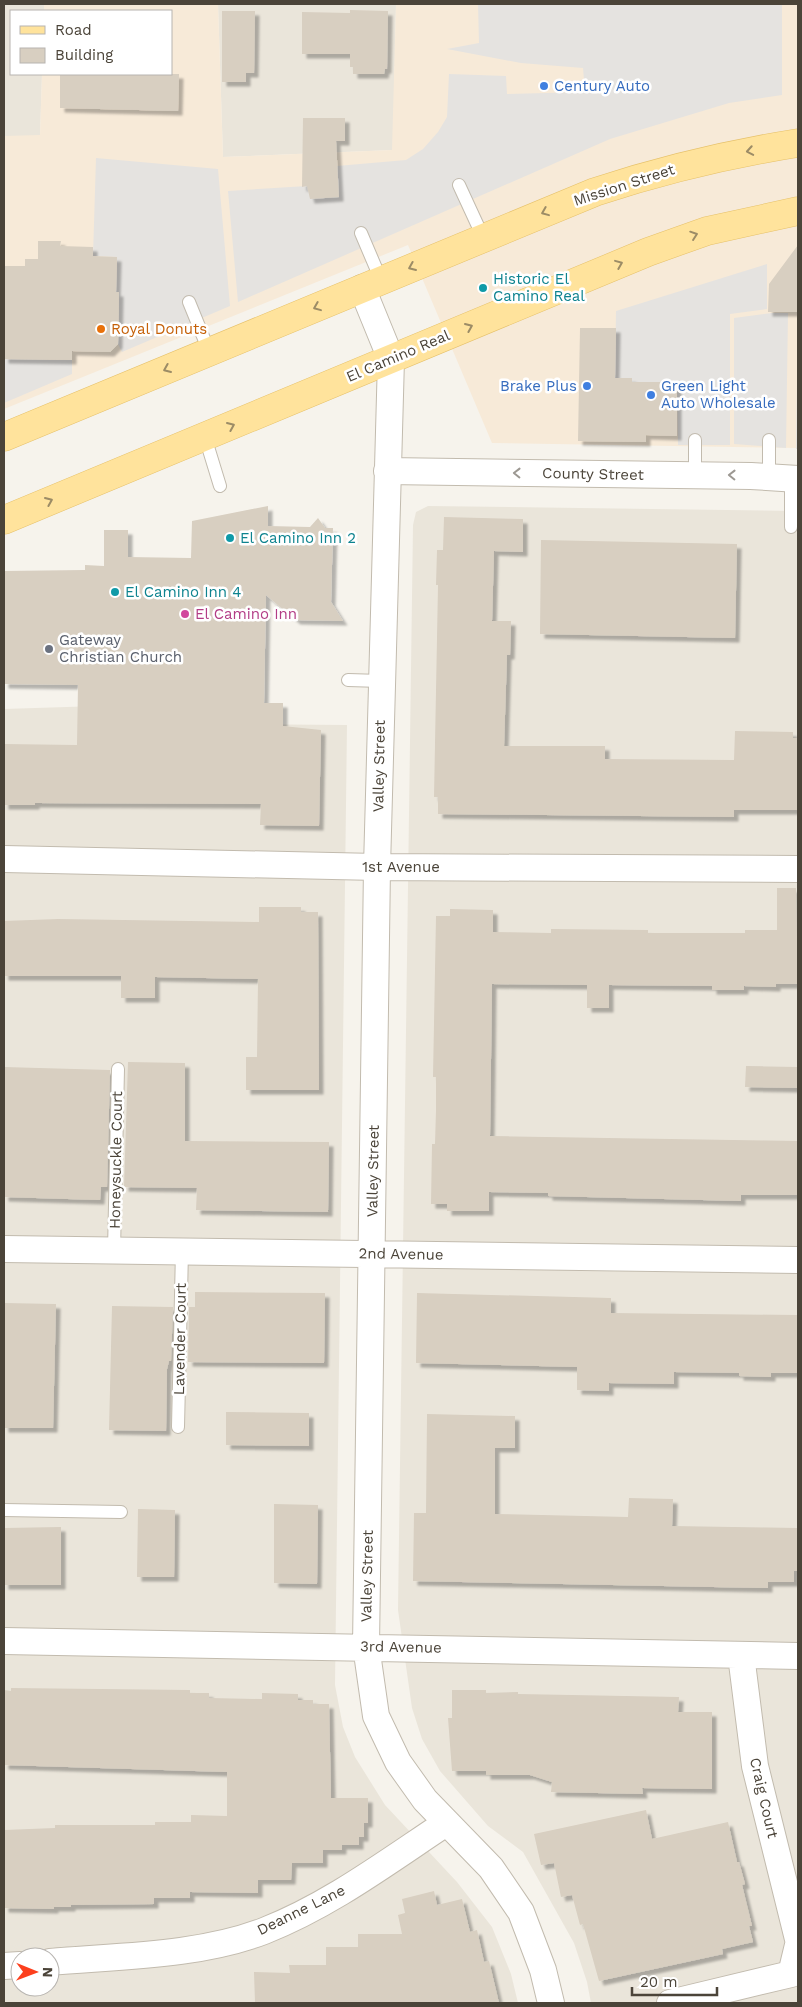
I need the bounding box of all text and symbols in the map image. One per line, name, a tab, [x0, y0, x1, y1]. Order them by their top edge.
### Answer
legend	[10, 10, 172, 75]
text: Road	[55, 21, 92, 39]
text: Building	[55, 46, 113, 64]
place label: Century Auto	[554, 77, 650, 95]
marker: Century Auto	[538, 80, 550, 92]
one-way arrow	[746, 146, 755, 156]
street label: Mission Street	[571, 160, 677, 210]
one-way arrow	[541, 207, 549, 217]
one-way arrow	[689, 231, 697, 241]
one-way arrow	[614, 260, 623, 271]
one-way arrow	[408, 261, 417, 271]
place label: Historic El Camino Real	[493, 270, 585, 305]
marker: Historic El Camino Real	[477, 282, 489, 294]
one-way arrow	[313, 301, 322, 311]
place label: Royal Donuts	[111, 320, 207, 338]
one-way arrow	[464, 322, 473, 333]
marker: Royal Donuts	[95, 323, 107, 335]
street label: El Camino Real	[344, 326, 453, 386]
one-way arrow	[163, 363, 172, 374]
place label: Brake Plus	[500, 377, 577, 395]
place label: Green Light Auto Wholesale	[661, 377, 776, 412]
marker: Brake Plus	[581, 380, 593, 392]
marker: Green Light Auto Wholesale	[645, 389, 657, 401]
one-way arrow	[226, 421, 235, 432]
street label: County Street	[542, 464, 645, 484]
one-way arrow	[513, 468, 520, 478]
one-way arrow	[728, 470, 736, 481]
one-way arrow	[44, 497, 53, 508]
place label: El Camino Inn 2	[240, 529, 356, 547]
marker: El Camino Inn 2	[224, 532, 236, 544]
place label: El Camino Inn 4	[125, 583, 241, 601]
marker: El Camino Inn 4	[109, 586, 121, 598]
place label: El Camino Inn	[195, 605, 297, 623]
marker: El Camino Inn	[179, 608, 191, 620]
place label: Gateway Christian Church	[59, 631, 182, 666]
marker: Gateway Christian Church	[43, 643, 55, 655]
street label: Valley Street	[369, 719, 389, 812]
street label: 1st Avenue	[362, 858, 440, 876]
street label: Honeysuckle Court	[106, 1090, 126, 1229]
street label: Valley Street	[363, 1124, 383, 1217]
street label: 2nd Avenue	[358, 1244, 444, 1264]
street label: Lavender Court	[170, 1282, 190, 1395]
street label: Valley Street	[357, 1529, 377, 1622]
street label: 3rd Avenue	[360, 1637, 442, 1657]
street label: Craig Court	[746, 1756, 782, 1841]
street label: Deanne Lane	[254, 1881, 348, 1939]
north arrow	[10, 1947, 60, 1997]
scale bar	[632, 1964, 717, 1996]
text: N	[40, 1967, 56, 1978]
text: 20 m	[640, 1973, 678, 1991]

